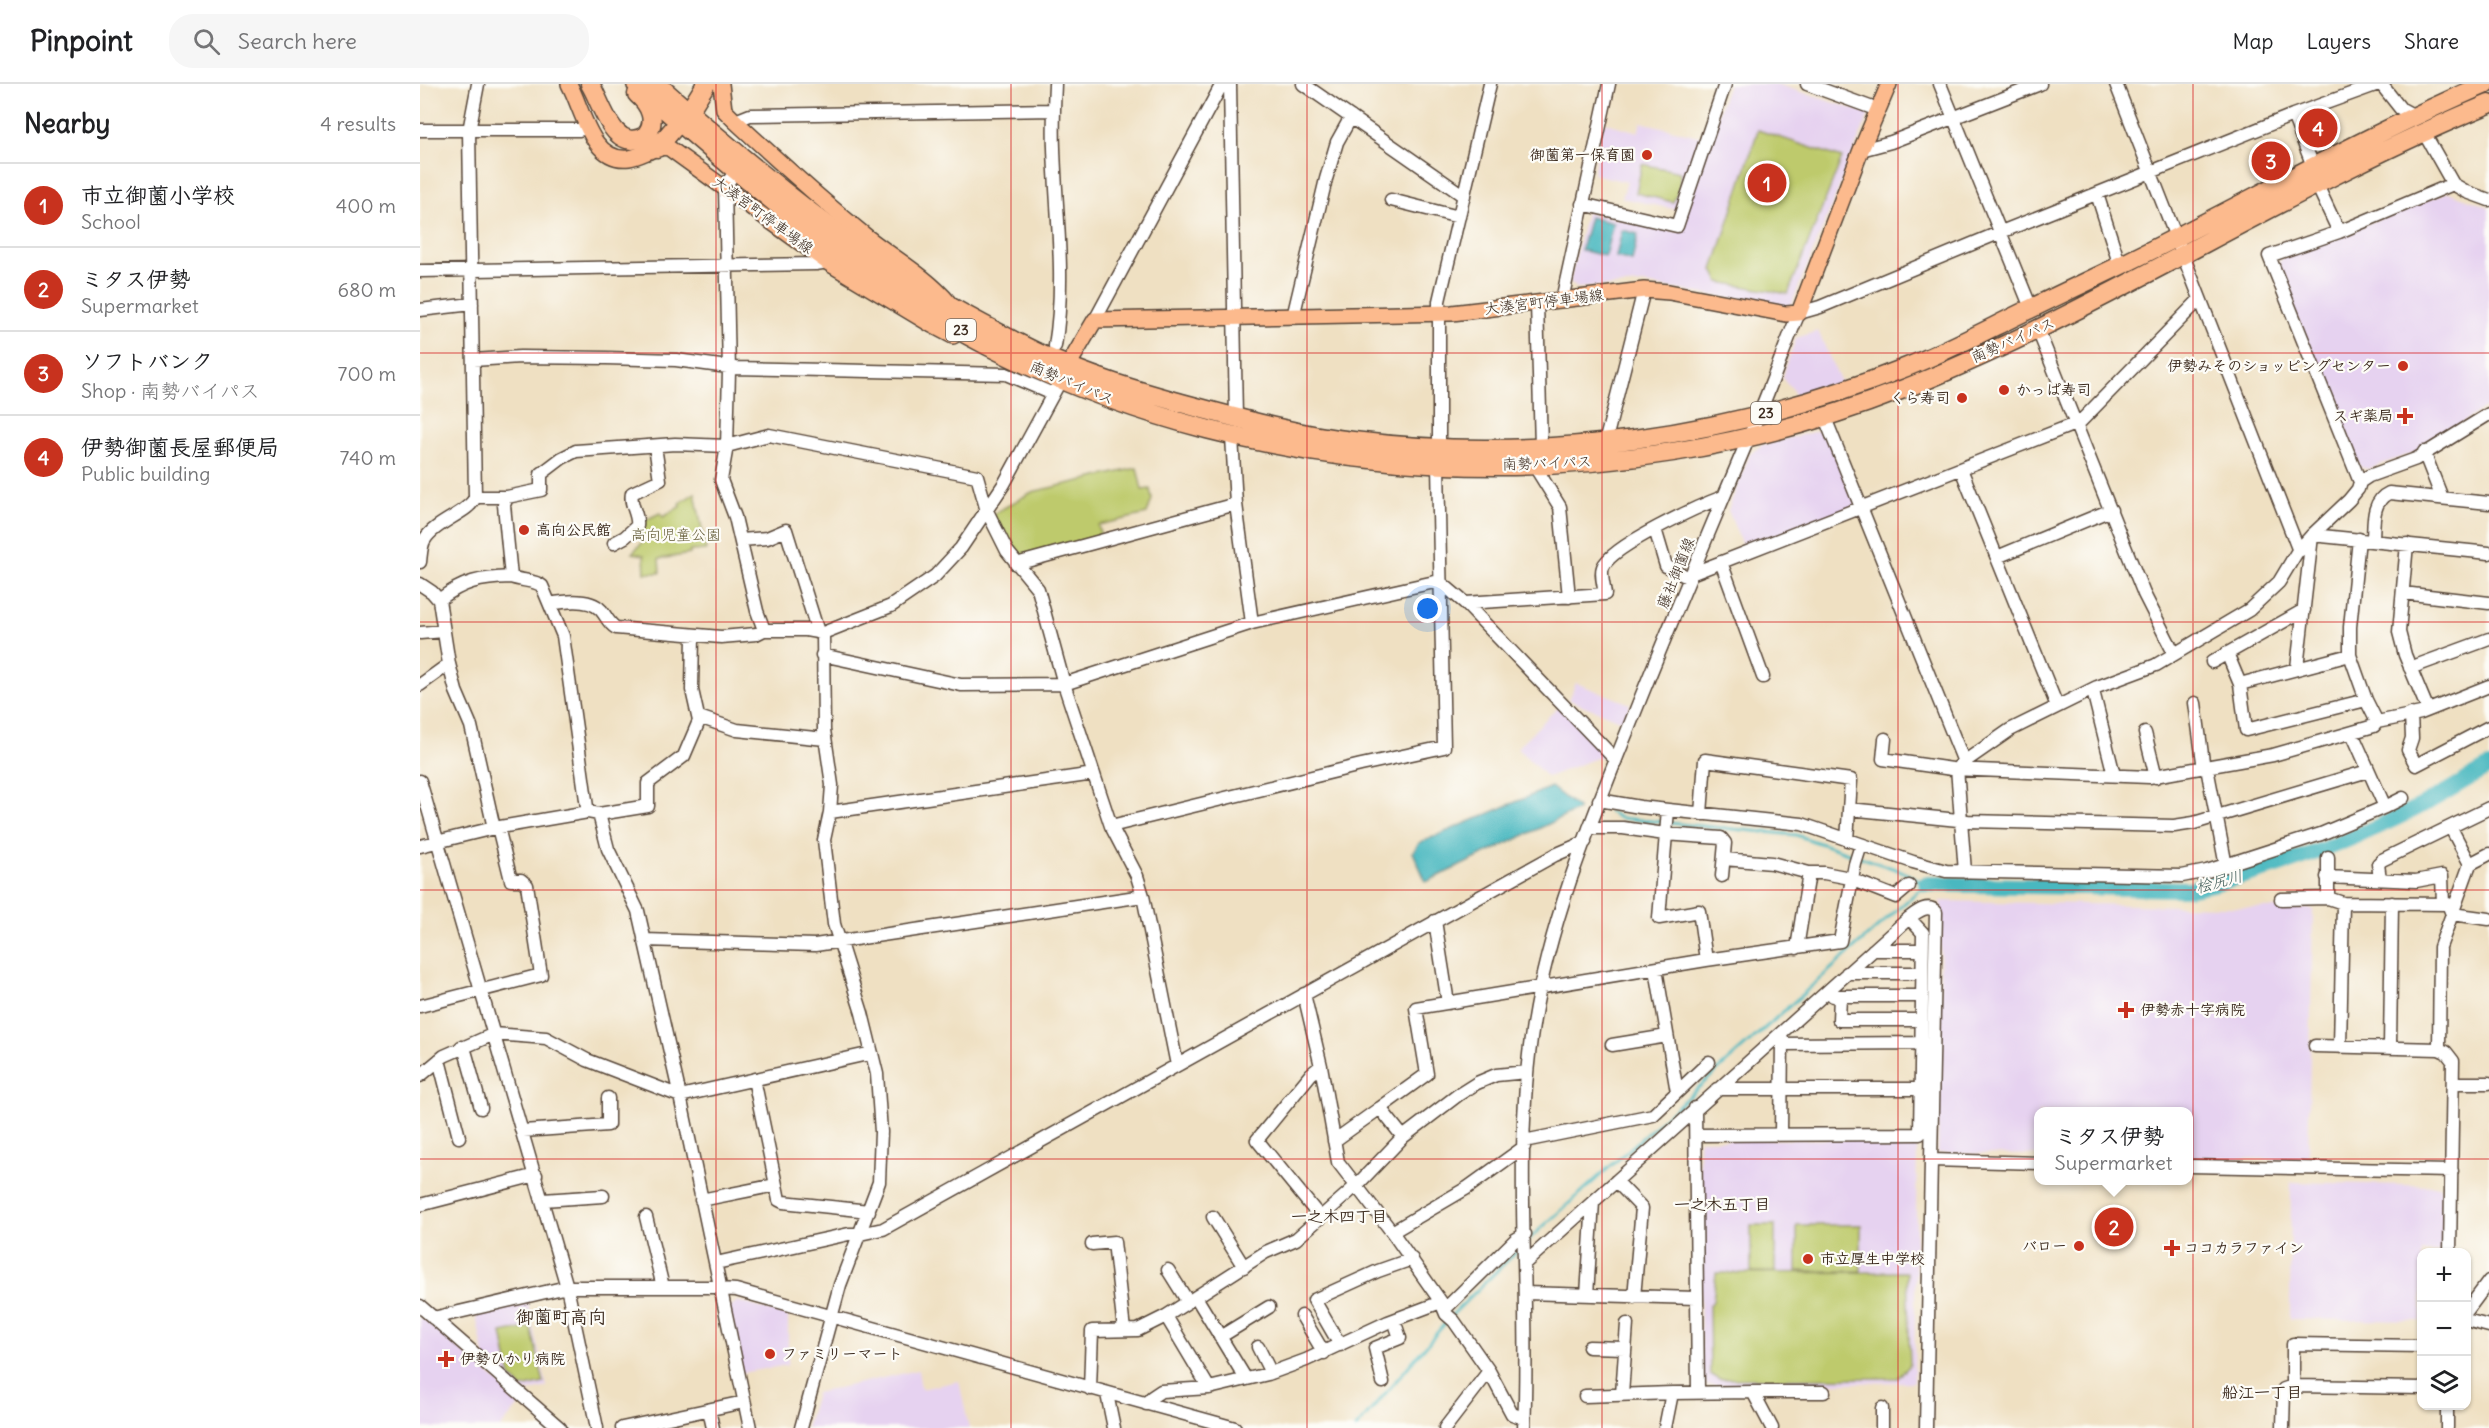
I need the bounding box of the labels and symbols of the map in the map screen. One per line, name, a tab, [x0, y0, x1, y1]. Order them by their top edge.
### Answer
pin: 4	[2298, 106, 2338, 150]
pin: 3	[2252, 138, 2290, 184]
place label: 御薗第一保育園	[1530, 145, 1635, 164]
marker: 御薗第一保育園	[1640, 148, 1654, 162]
pin: 1	[1748, 160, 1786, 206]
street label: 大湊宮町停車場線	[709, 172, 817, 258]
street label: 大湊宮町停車場線	[1483, 285, 1605, 318]
street label: 南勢バイパス	[1968, 313, 2058, 366]
road number: 23	[946, 319, 976, 341]
street label: 南勢バイパス	[1027, 356, 1117, 409]
place label: 伊勢みそのショッピングセンター	[2167, 356, 2391, 375]
marker: 伊勢みそのショッピングセンター	[2396, 359, 2410, 373]
place label: かっぱ寿司	[2016, 380, 2091, 399]
marker: かっぱ寿司	[1997, 383, 2011, 397]
place label: くら寿司	[1890, 388, 1950, 407]
marker: くら寿司	[1955, 391, 1969, 405]
road number: 23	[1751, 402, 1781, 424]
place label: スギ薬局	[2333, 406, 2393, 425]
marker: スギ薬局	[2398, 409, 2412, 423]
street label: 南勢バイパス	[1502, 451, 1592, 474]
place label: 高向公民館	[536, 520, 611, 539]
marker: 高向公民館	[517, 523, 531, 537]
park label: 高向児童公園	[631, 525, 721, 544]
street label: 藤社御薗線	[1653, 534, 1698, 611]
your location	[1413, 594, 1442, 623]
water label: 桧尻川	[2193, 865, 2245, 897]
place label: 伊勢赤十字病院	[2140, 1000, 2245, 1019]
marker: 伊勢赤十字病院	[2117, 1001, 2135, 1019]
district label: 一之木五丁目	[1674, 1194, 1770, 1214]
pin: 2	[2094, 1204, 2134, 1250]
district label: 一之木四丁目	[1291, 1206, 1387, 1226]
place label: バロー	[2022, 1236, 2067, 1255]
place label: ココカラファイン	[2184, 1238, 2304, 1257]
marker: バロー	[2072, 1239, 2086, 1253]
marker: ココカラファイン	[2165, 1241, 2179, 1255]
place label: 市立厚生中学校	[1820, 1249, 1925, 1268]
marker: 市立厚生中学校	[1801, 1252, 1815, 1266]
district label: 御薗町高向	[516, 1305, 606, 1328]
place label: ファミリーマート	[782, 1344, 903, 1363]
marker: ファミリーマート	[763, 1347, 777, 1361]
place label: 伊勢ひかり病院	[460, 1349, 565, 1368]
marker: 伊勢ひかり病院	[437, 1350, 455, 1368]
district label: 船江一丁目	[2222, 1382, 2302, 1402]

